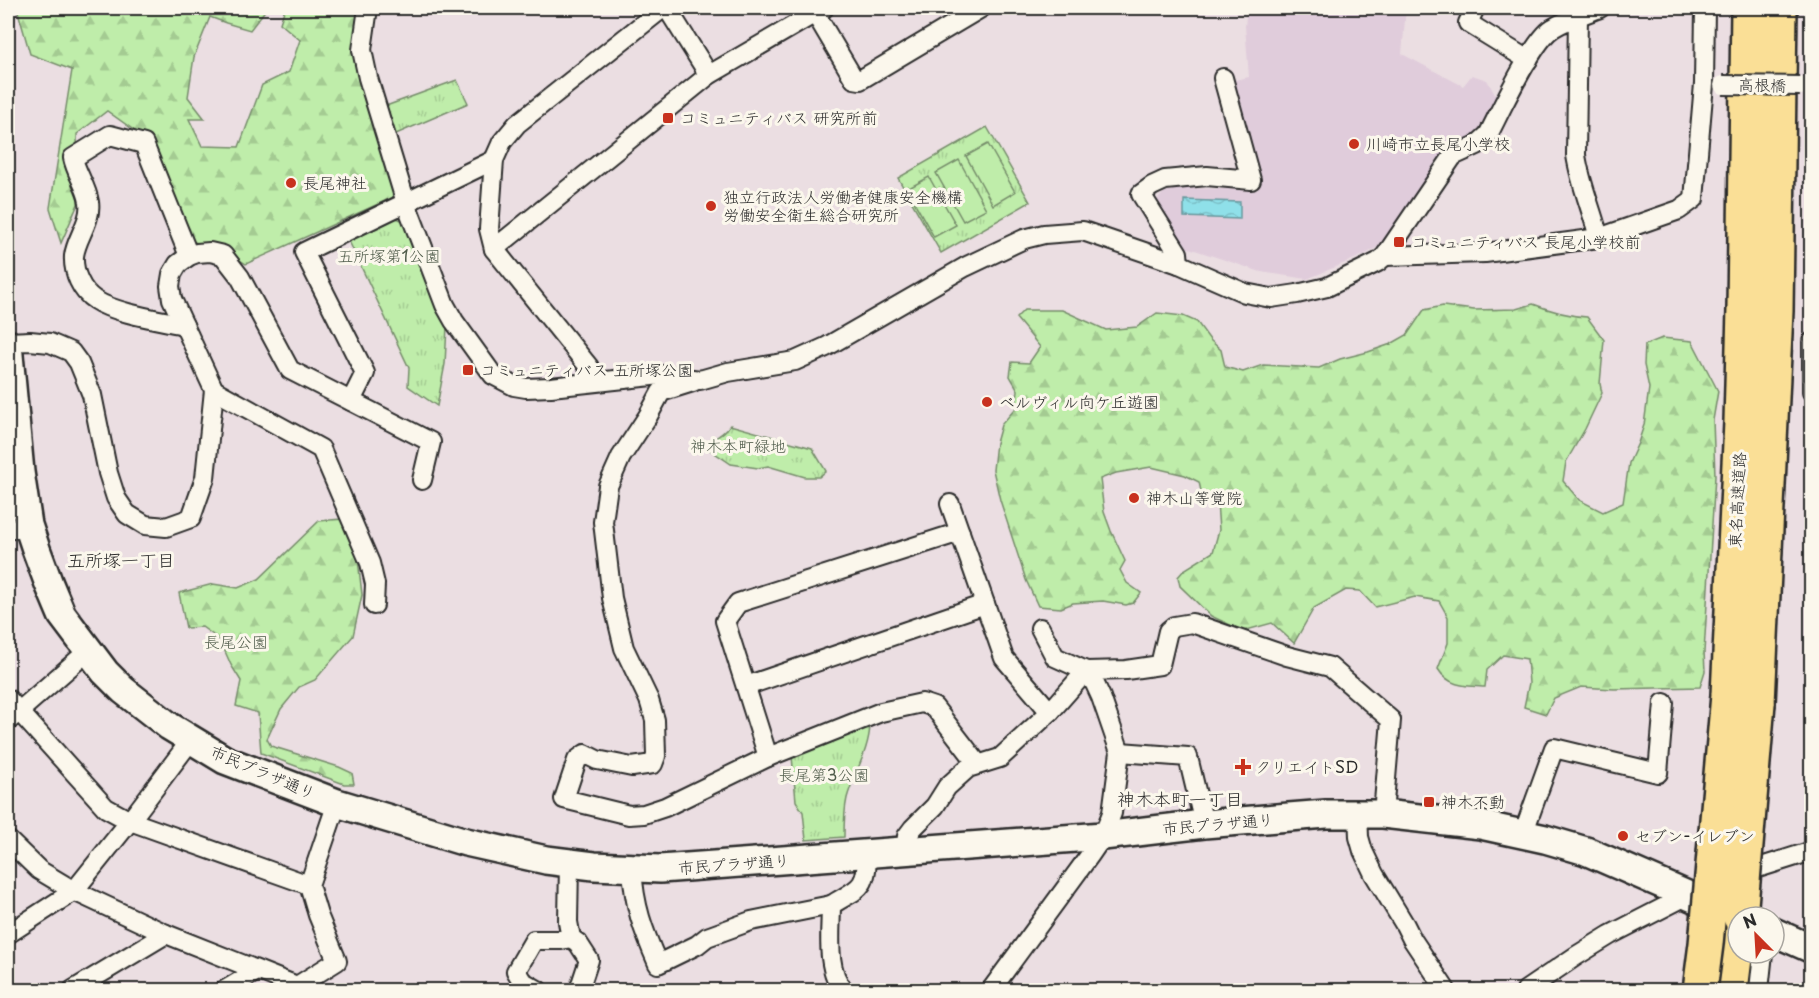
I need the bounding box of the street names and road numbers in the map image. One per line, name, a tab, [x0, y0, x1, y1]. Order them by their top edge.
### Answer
street label: 高根橋	[1738, 72, 1786, 96]
street label: 東名高速道路	[1722, 451, 1750, 549]
street label: 市民プラザ通り	[207, 738, 320, 804]
street label: 市民プラザ通り	[1161, 806, 1275, 840]
street label: 市民プラザ通り	[677, 847, 791, 879]

